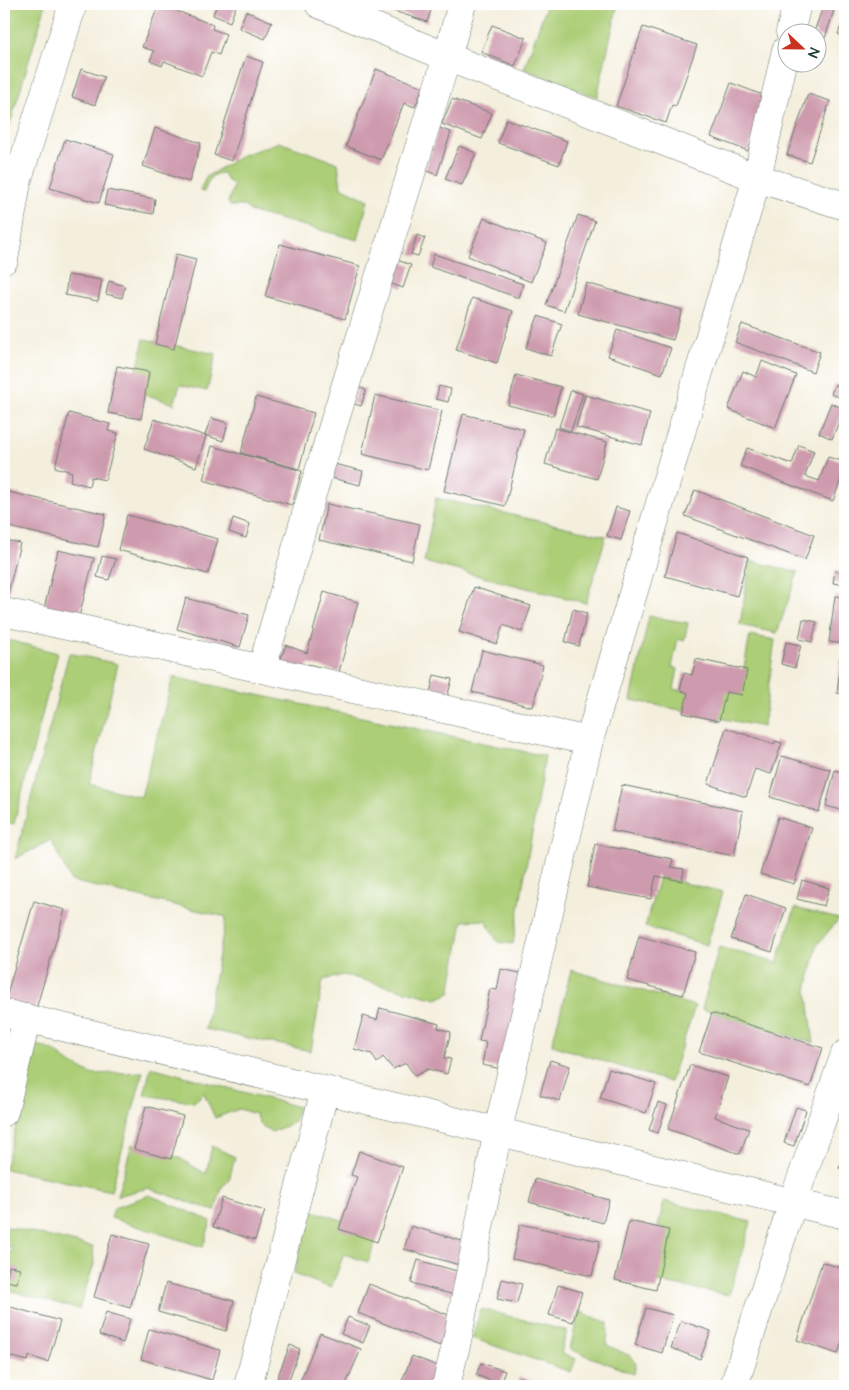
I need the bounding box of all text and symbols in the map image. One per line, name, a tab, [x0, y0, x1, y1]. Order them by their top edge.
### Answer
north arrow	[776, 22, 826, 72]
text: N	[802, 45, 824, 61]

